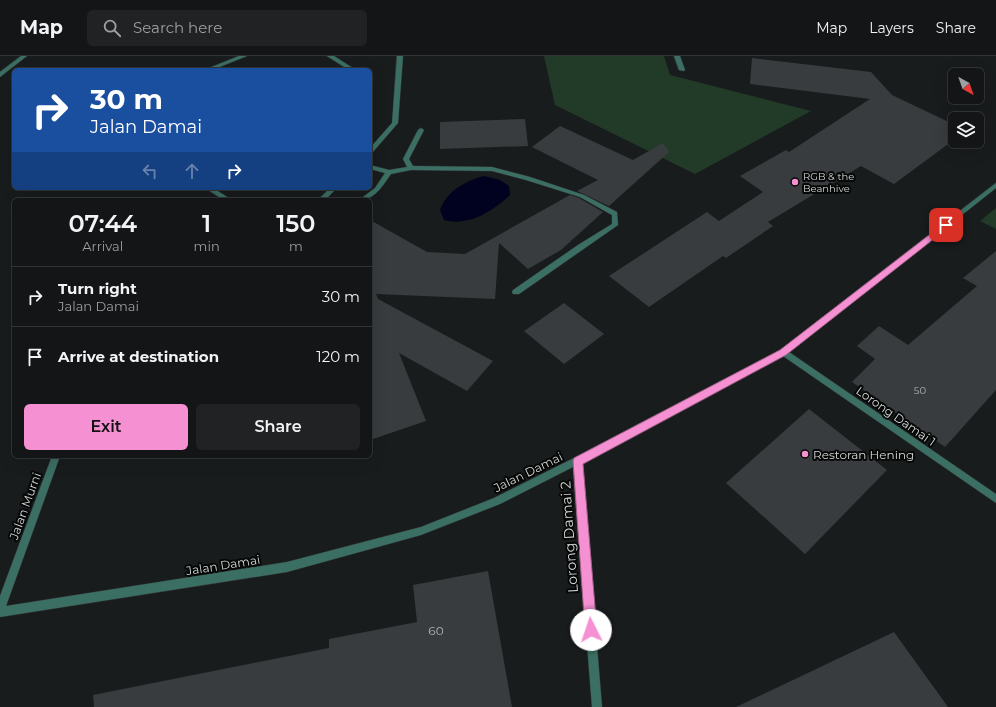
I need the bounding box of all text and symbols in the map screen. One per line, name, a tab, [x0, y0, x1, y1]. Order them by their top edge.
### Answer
search box	[87, 10, 367, 46]
text: Map	[20, 16, 63, 39]
icon: search	[101, 17, 123, 39]
text: Search here	[133, 18, 222, 37]
text: Map	[816, 19, 847, 37]
text: Layers	[869, 19, 914, 37]
text: Share	[936, 19, 976, 37]
north arrow	[948, 68, 984, 104]
map controls	[948, 68, 984, 148]
text: 30 m	[90, 82, 163, 116]
icon: right	[24, 84, 76, 136]
button: layers	[948, 112, 984, 148]
text: Jalan Damai	[90, 116, 202, 138]
icon: left	[139, 160, 161, 182]
icon: ahead	[181, 160, 203, 182]
icon: right	[223, 160, 245, 182]
place label: RGB & the Beanhive	[803, 170, 854, 195]
marker: RGB & the Beanhive	[790, 177, 800, 187]
pin	[929, 208, 963, 242]
text: 07:44	[69, 209, 137, 238]
text: 1	[202, 209, 211, 238]
text: 150	[276, 209, 315, 238]
icon: arrive	[935, 214, 957, 236]
text: Arrival	[82, 238, 123, 254]
text: min	[194, 238, 220, 254]
text: m	[289, 238, 303, 254]
text: Turn right	[58, 279, 137, 298]
icon: right	[24, 286, 46, 308]
text: 30 m	[322, 287, 360, 306]
text: Jalan Damai	[58, 298, 139, 314]
icon: arrive	[24, 346, 46, 368]
text: Arrive at destination	[58, 347, 219, 366]
text: 120 m	[316, 347, 360, 366]
street label: Lorong Damai 1	[853, 383, 939, 449]
house number: 50	[914, 384, 927, 397]
button: Exit	[24, 404, 188, 450]
button: Share	[196, 404, 360, 450]
place label: Restoran Hening	[813, 447, 914, 462]
street label: Jalan Damai	[490, 449, 565, 496]
marker: Restoran Hening	[800, 449, 810, 459]
street label: Jalan Murni	[6, 470, 44, 543]
street label: Lorong Damai 2	[556, 480, 582, 594]
street label: Jalan Damai	[184, 552, 261, 578]
position arrow	[570, 609, 612, 651]
house number: 60	[428, 623, 444, 638]

